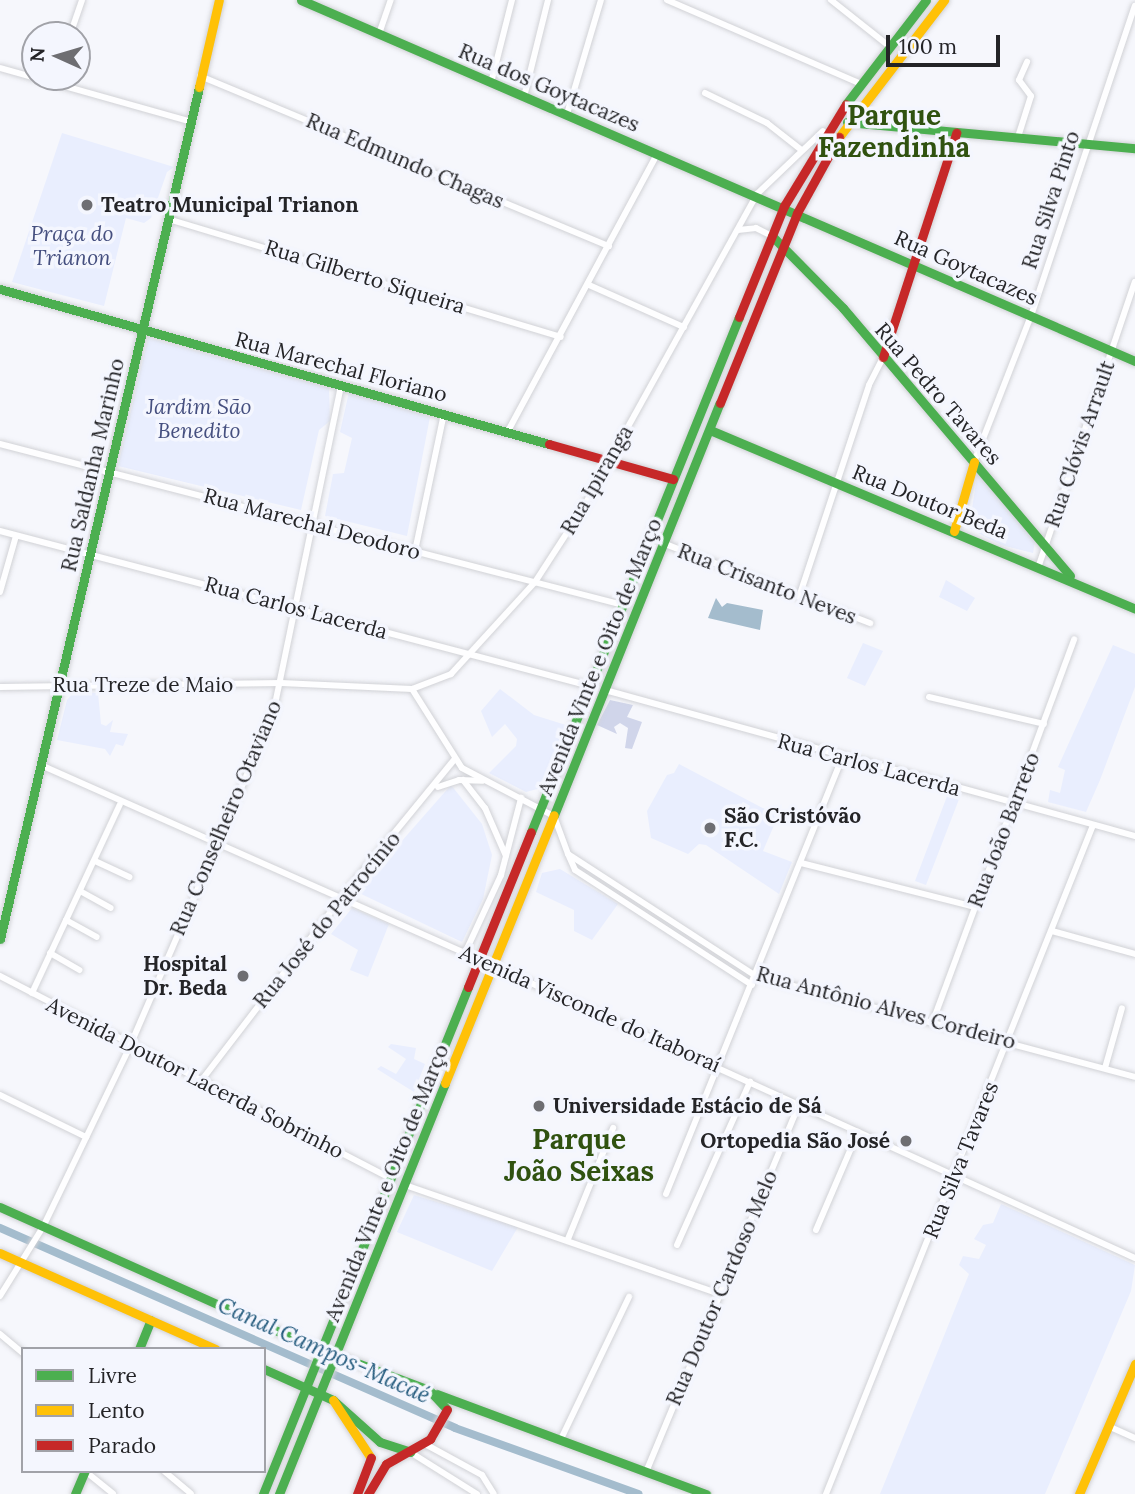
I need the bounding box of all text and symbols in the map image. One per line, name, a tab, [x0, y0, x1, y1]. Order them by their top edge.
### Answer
north arrow	[21, 21, 91, 91]
scale bar	[890, 21, 1004, 65]
text: 100 m	[899, 33, 957, 60]
street label: Rua dos Goytacazes	[455, 38, 643, 138]
text: N	[25, 47, 50, 63]
district label: Parque Fazendinha	[818, 98, 970, 164]
street label: Rua Edmundo Chagas	[302, 108, 508, 214]
street label: Rua Silva Pinto	[1017, 128, 1085, 272]
place label: Teatro Municipal Trianon	[101, 192, 359, 218]
marker: Teatro Municipal Trianon	[79, 197, 95, 213]
park label: Praça do Trianon	[31, 221, 113, 271]
street label: Rua Goytacazes	[891, 225, 1041, 311]
street label: Rua Gilberto Siqueira	[262, 235, 468, 319]
street label: Rua Pedro Tavares	[869, 318, 1007, 470]
street label: Rua Marechal Floriano	[232, 327, 450, 407]
street label: Rua Saldanha Marinho	[56, 356, 130, 574]
street label: Rua Clóvis Arrault	[1040, 357, 1120, 531]
park label: Jardim São Benedito	[147, 394, 251, 444]
street label: Rua Ipiranga	[556, 421, 638, 539]
street label: Rua Doutor Beda	[849, 459, 1011, 545]
street label: Rua Marechal Deodoro	[201, 483, 423, 565]
street label: Avenida Vinte e Oito de Março	[533, 515, 667, 799]
street label: Rua Crisanto Neves	[674, 538, 860, 630]
street label: Rua Carlos Lacerda	[202, 571, 390, 645]
street label: Rua Treze de Maio	[53, 672, 233, 698]
street label: Rua Conselheiro Otaviano	[165, 697, 287, 939]
street label: Rua Carlos Lacerda	[775, 728, 963, 802]
street label: Rua João Barreto	[963, 749, 1045, 911]
place label: São Cristóvão F.C.	[724, 803, 861, 853]
marker: São Cristóvão F.C.	[702, 820, 718, 836]
street label: Rua José do Patrocínio	[248, 827, 406, 1013]
street label: Avenida Visconde do Itaboraí	[456, 940, 724, 1078]
place label: Hospital Dr. Beda	[143, 951, 227, 1001]
street label: Rua Antônio Alves Cordeiro	[754, 961, 1018, 1055]
marker: Hospital Dr. Beda	[233, 966, 253, 986]
street label: Avenida Doutor Lacerda Sobrinho	[42, 992, 348, 1164]
street label: Avenida Vinte e Oito de Março	[320, 1041, 454, 1325]
street label: Rua Silva Tavares	[918, 1078, 1004, 1242]
place label: Universidade Estácio de Sá	[553, 1093, 822, 1119]
marker: Universidade Estácio de Sá	[531, 1098, 547, 1114]
district label: Parque João Seixas	[504, 1122, 654, 1188]
place label: Ortopedia São José	[700, 1128, 890, 1154]
marker: Ortopedia São José	[896, 1131, 916, 1151]
street label: Rua Doutor Cardoso Melo	[661, 1167, 783, 1409]
water label: Canal Campos-Macaé	[213, 1291, 435, 1409]
legend	[21, 1347, 266, 1473]
text: Livre	[88, 1362, 137, 1389]
text: Lento	[88, 1397, 145, 1424]
text: Parado	[88, 1432, 156, 1459]

